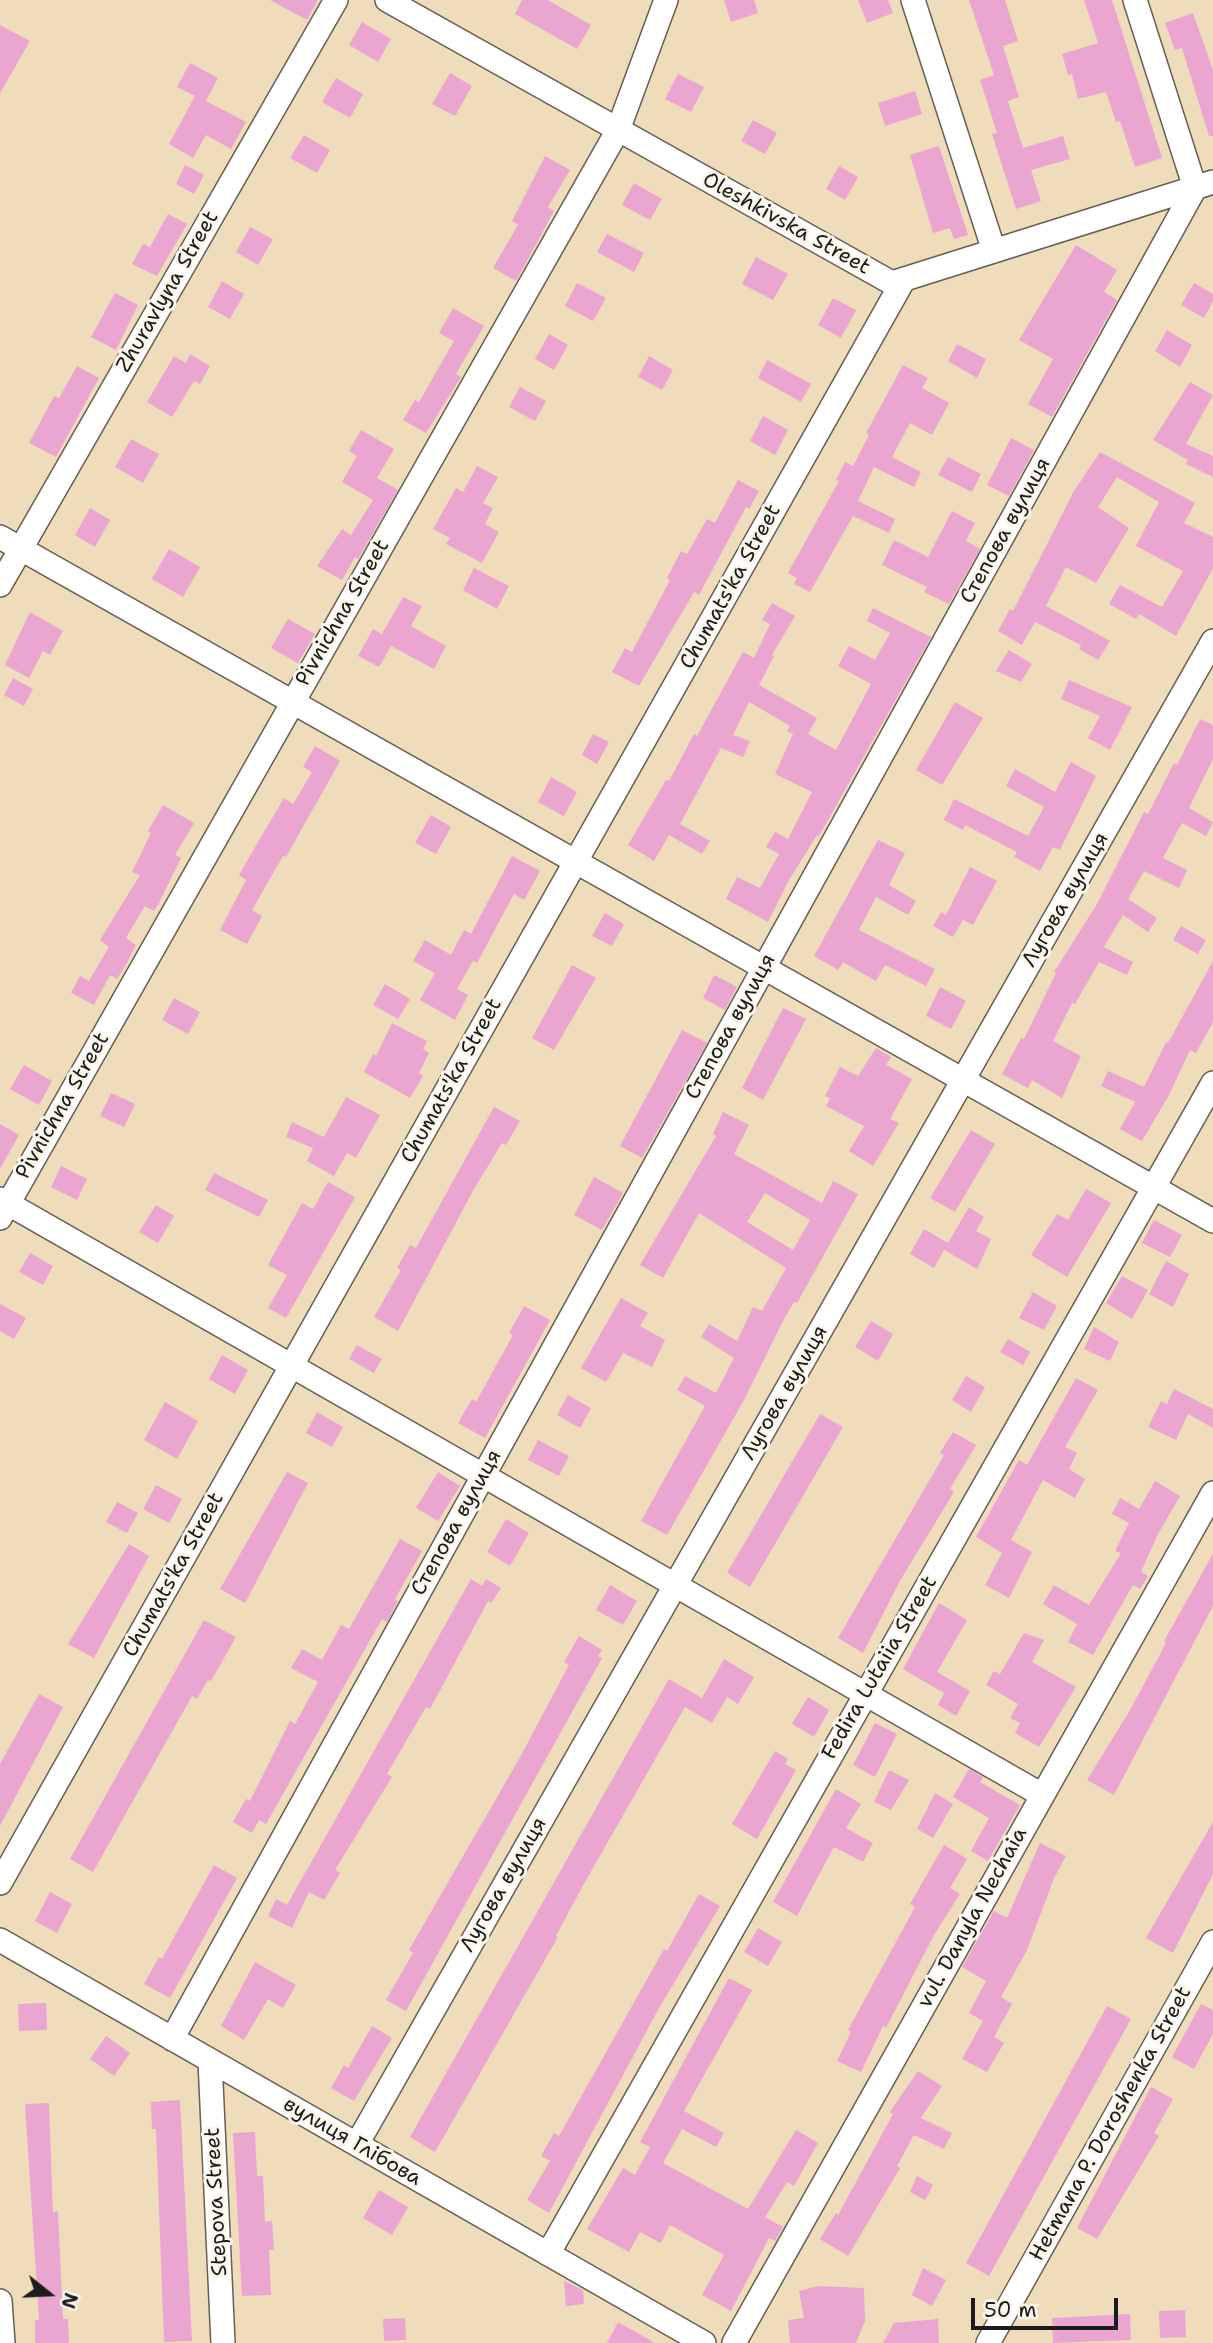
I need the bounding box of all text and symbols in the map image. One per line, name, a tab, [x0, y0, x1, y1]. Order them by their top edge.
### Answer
street label: Oleshkivska Street	[698, 167, 874, 281]
street label: Zhuravlyna Street	[112, 207, 224, 377]
street label: Степова вулиця	[956, 454, 1056, 608]
street label: Chumats'ka Street	[675, 500, 787, 674]
street label: Pivnichna Street	[291, 535, 395, 691]
street label: Лугова вулиця	[1017, 828, 1115, 972]
street label: Степова вулиця	[681, 950, 781, 1104]
street label: Chumats'ka Street	[396, 994, 508, 1168]
street label: Pivnichna Street	[11, 1028, 115, 1184]
street label: Лугова вулиця	[736, 1321, 834, 1465]
street label: Степова вулиця	[407, 1446, 507, 1600]
street label: Chumats'ka Street	[118, 1488, 230, 1662]
street label: Fedira Lutaiia Street	[817, 1572, 943, 1764]
street label: Лугова вулиця	[455, 1813, 553, 1957]
street label: vul. Danyla Nechaia	[913, 1823, 1033, 2013]
street label: Hetmana P. Doroshenka Street	[1025, 1982, 1197, 2266]
street label: вулиця Глібова	[278, 2092, 426, 2192]
street label: Stepova Street	[201, 2127, 233, 2277]
north arrow	[14, 2259, 84, 2329]
scale bar	[975, 2284, 1122, 2328]
text: N	[55, 2290, 84, 2312]
text: 50 m	[984, 2296, 1037, 2324]

